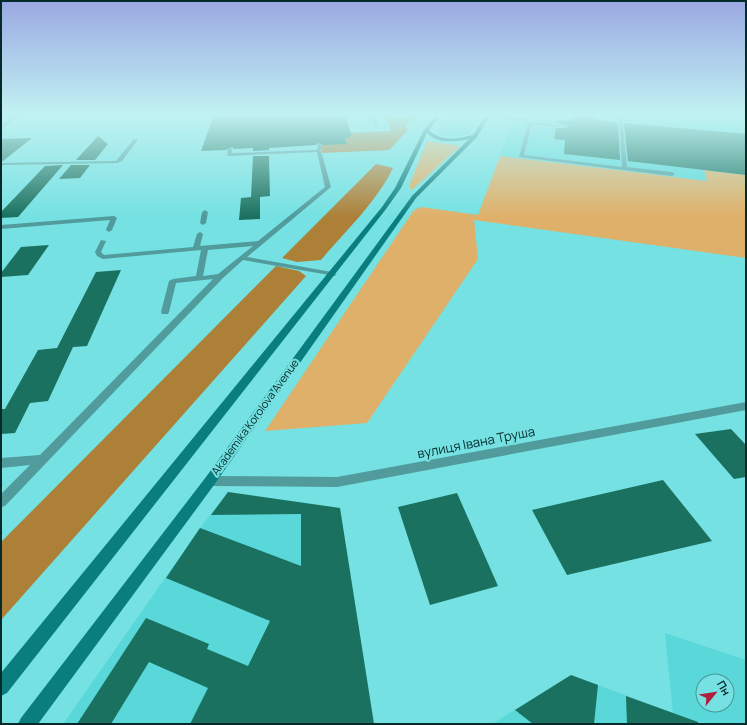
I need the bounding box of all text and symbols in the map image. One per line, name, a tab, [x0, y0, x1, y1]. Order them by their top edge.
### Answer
street label: Akademika Korolova Avenue	[207, 355, 302, 478]
street label: вулиця Івана Труша	[416, 422, 536, 462]
north arrow	[695, 673, 735, 713]
text: Пн	[714, 678, 734, 698]

